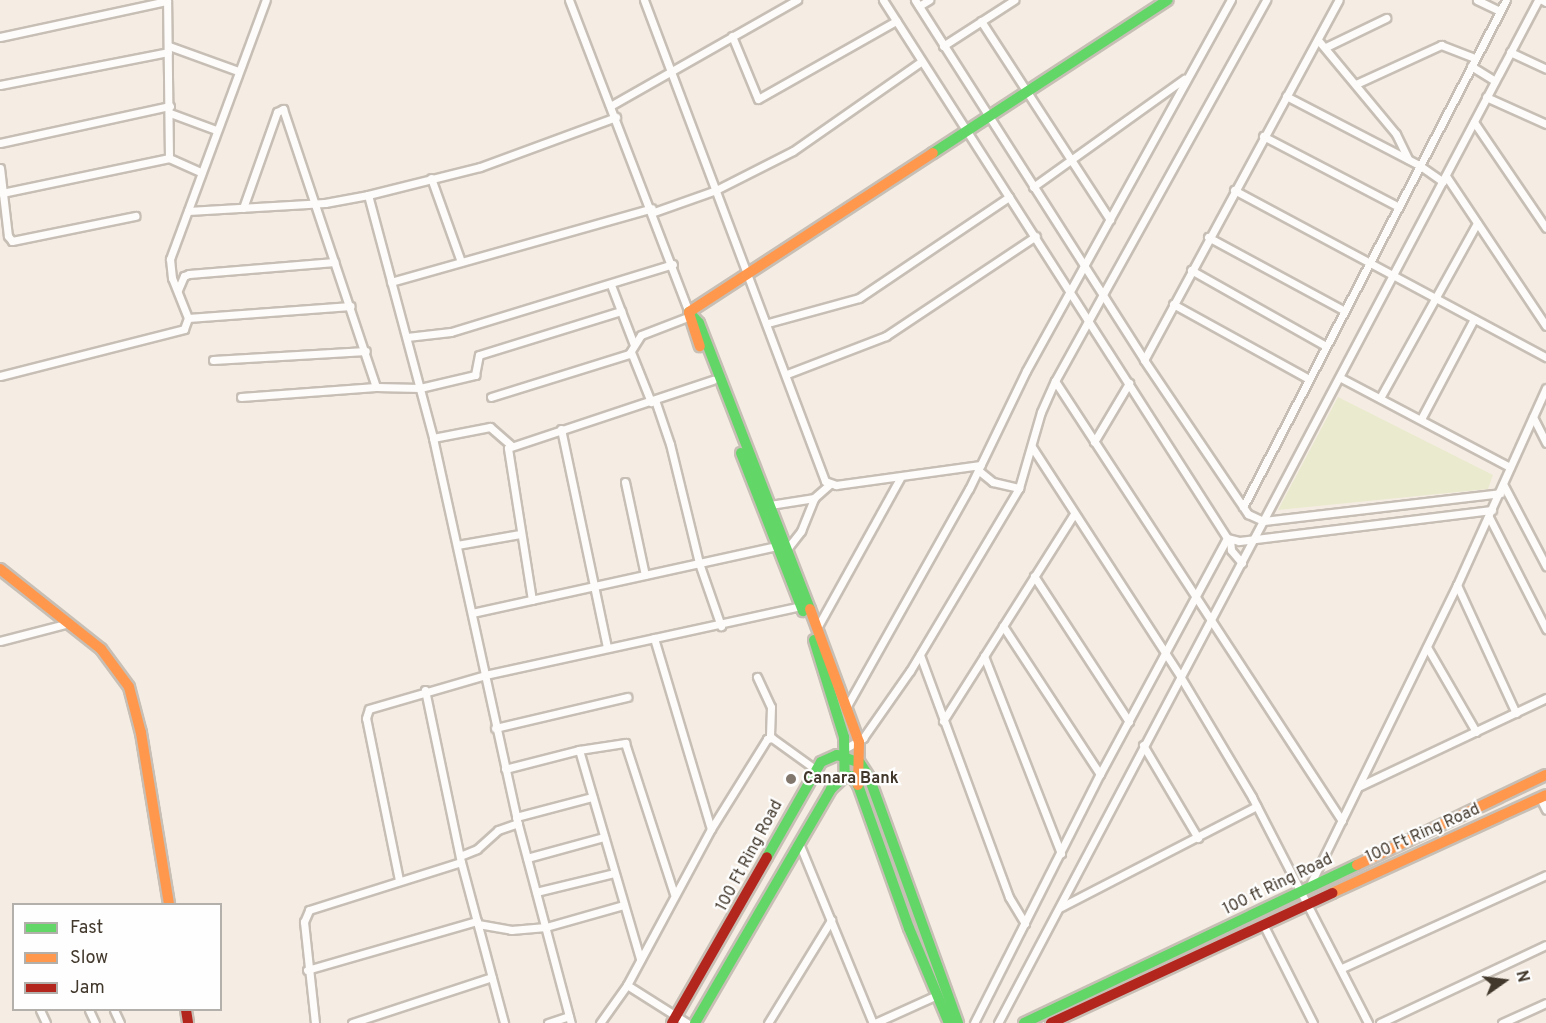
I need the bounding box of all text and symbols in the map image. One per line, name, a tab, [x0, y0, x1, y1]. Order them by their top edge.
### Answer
place label: Canara Bank	[803, 769, 899, 789]
marker: Canara Bank	[784, 772, 798, 786]
street label: 100 Ft Ring Road	[713, 797, 787, 915]
street label: 100 Ft Ring Road	[1363, 800, 1483, 868]
street label: 100 ft Ring Road	[1220, 850, 1336, 920]
legend	[12, 903, 222, 1011]
text: Fast	[70, 917, 103, 940]
text: Slow	[70, 947, 108, 970]
north arrow	[1474, 951, 1534, 1011]
text: N	[1510, 969, 1533, 985]
text: Jam	[70, 977, 105, 1000]

